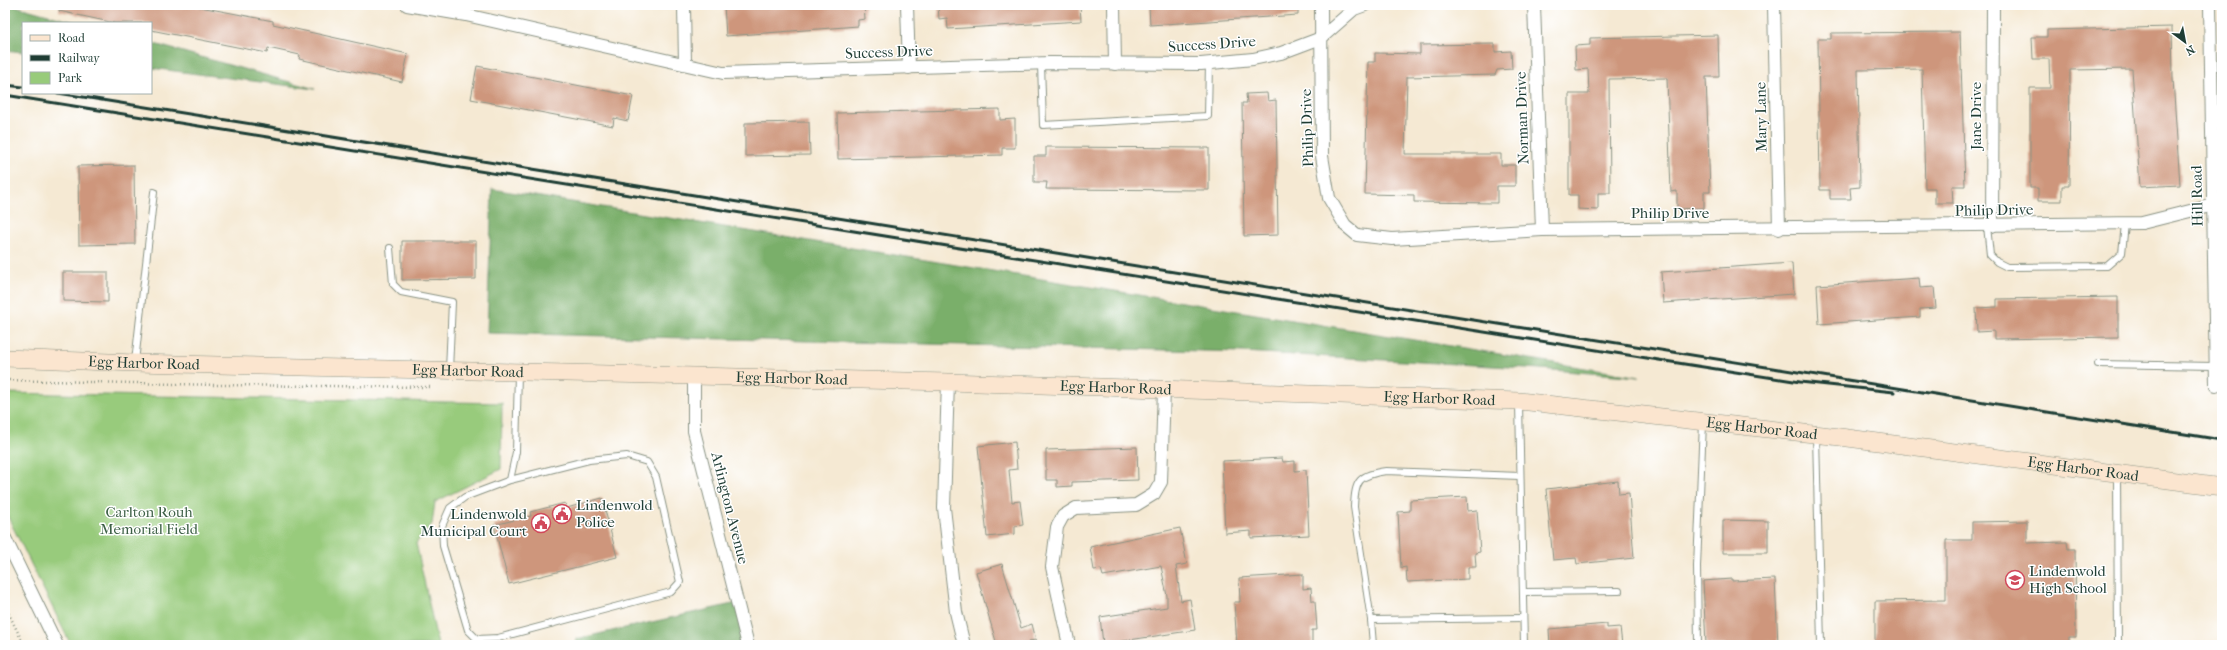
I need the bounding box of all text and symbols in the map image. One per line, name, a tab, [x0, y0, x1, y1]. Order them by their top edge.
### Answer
legend	[22, 22, 152, 94]
north arrow	[2165, 22, 2205, 62]
text: Road	[58, 31, 85, 45]
street label: Success Drive	[1168, 32, 1257, 56]
street label: Success Drive	[845, 41, 934, 63]
text: N	[2183, 42, 2197, 58]
text: Railway	[58, 51, 100, 65]
text: Park	[58, 71, 83, 85]
street label: Norman Drive	[1511, 71, 1533, 165]
street label: Mary Lane	[1751, 81, 1771, 152]
street label: Jane Drive	[1967, 81, 1985, 151]
street label: Philip Drive	[1297, 88, 1317, 168]
street label: Hill Road	[2187, 164, 2207, 227]
street label: Philip Drive	[1955, 200, 2034, 220]
street label: Philip Drive	[1631, 204, 1710, 222]
street label: Egg Harbor Road	[88, 352, 201, 374]
street label: Egg Harbor Road	[412, 360, 525, 381]
street label: Egg Harbor Road	[736, 368, 849, 389]
street label: Egg Harbor Road	[1059, 377, 1173, 398]
street label: Egg Harbor Road	[1383, 387, 1496, 409]
street label: Egg Harbor Road	[1705, 413, 1819, 444]
street label: Arlington Avenue	[707, 449, 753, 566]
street label: Egg Harbor Road	[2027, 453, 2141, 485]
place label: Lindenwold Police	[576, 496, 653, 531]
park label: Carlton Rouh Memorial Field	[100, 503, 199, 538]
public building icon: Lindenwold Police	[551, 503, 573, 525]
place label: Lindenwold Municipal Court	[421, 505, 528, 540]
public building icon: Lindenwold Municipal Court	[530, 512, 552, 534]
place label: Lindenwold High School	[2029, 562, 2107, 597]
school or university icon: Lindenwold High School	[2004, 569, 2026, 591]

